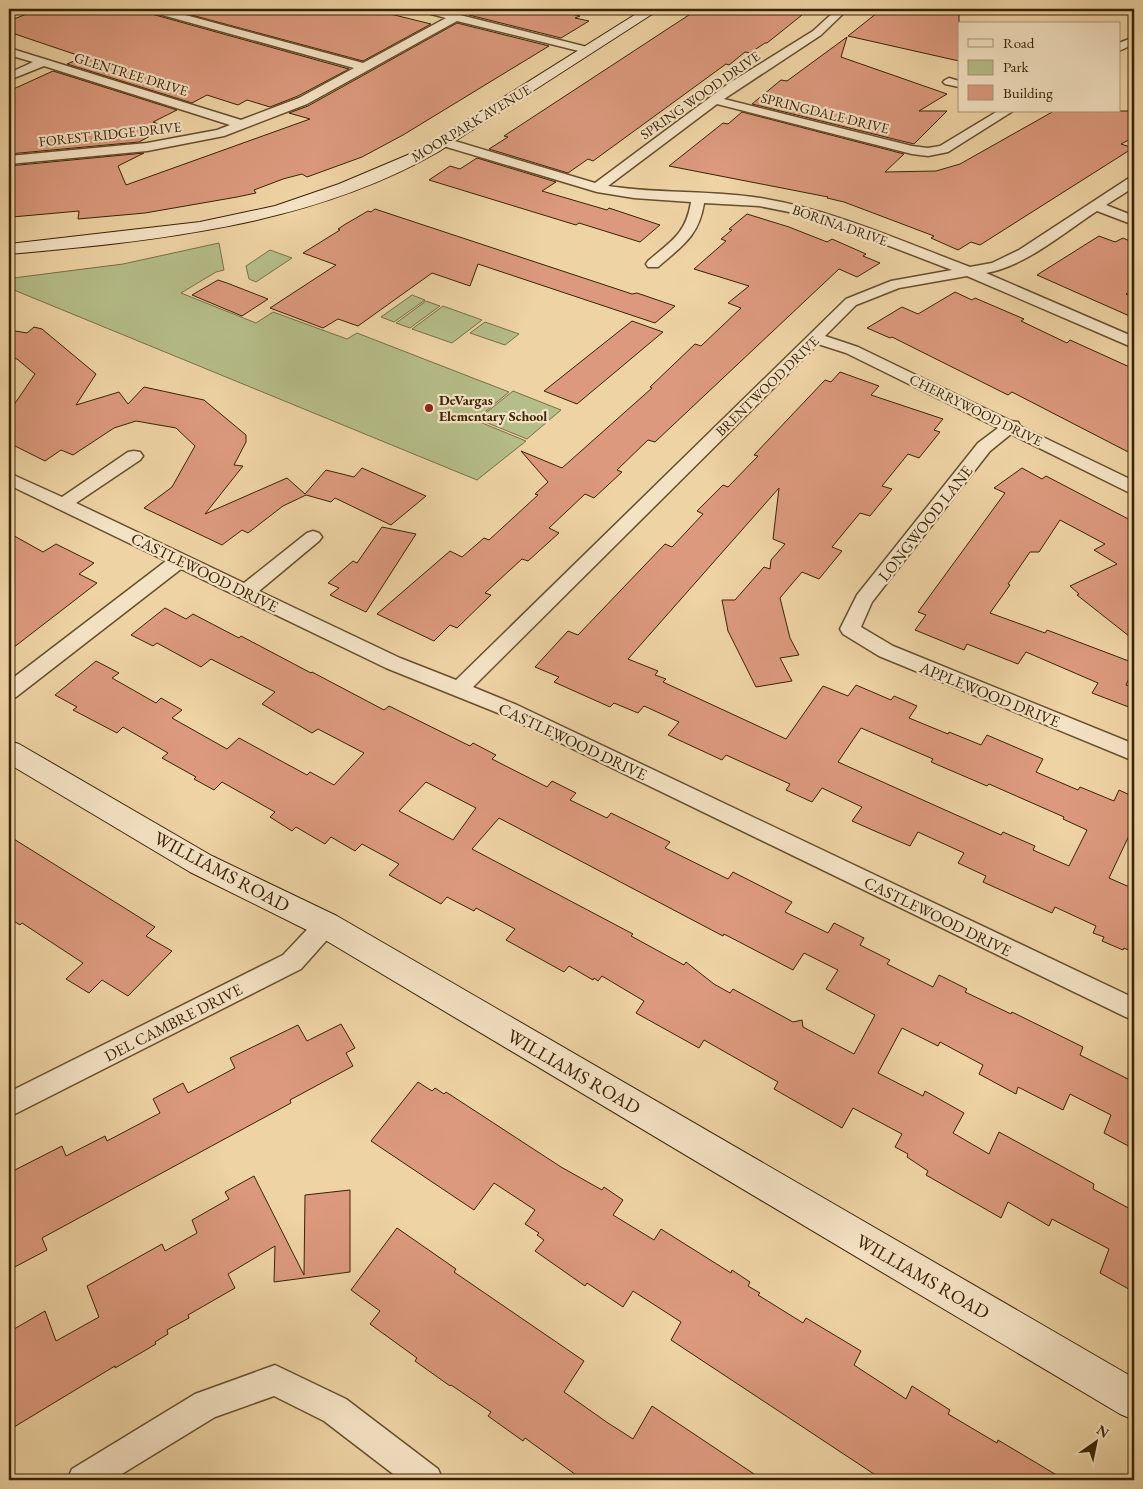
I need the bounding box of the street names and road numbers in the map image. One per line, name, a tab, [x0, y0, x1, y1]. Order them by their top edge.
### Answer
street label: SPRING WOOD DRIVE	[636, 47, 764, 143]
street label: GLENTREE DRIVE	[72, 48, 190, 100]
street label: MOORPARK AVENUE	[408, 80, 534, 166]
street label: SPRINGDALE DRIVE	[759, 88, 891, 138]
street label: FOREST RIDGE DRIVE	[38, 118, 182, 150]
street label: BORINA DRIVE	[790, 200, 890, 250]
street label: BRENTWOOD DRIVE	[712, 332, 823, 440]
street label: CHERRYWOOD DRIVE	[907, 370, 1046, 450]
street label: LONGWOOD LANE	[873, 461, 977, 586]
street label: CASTLEWOOD DRIVE	[128, 528, 282, 617]
street label: APPLEWOOD DRIVE	[916, 656, 1063, 732]
street label: CASTLEWOOD DRIVE	[495, 698, 650, 785]
street label: WILLIAMS ROAD	[150, 825, 294, 918]
street label: CASTLEWOOD DRIVE	[861, 872, 1015, 961]
street label: DEL CAMBRE DRIVE	[101, 979, 246, 1066]
street label: WILLIAMS ROAD	[502, 1023, 645, 1120]
street label: WILLIAMS ROAD	[851, 1228, 994, 1325]

